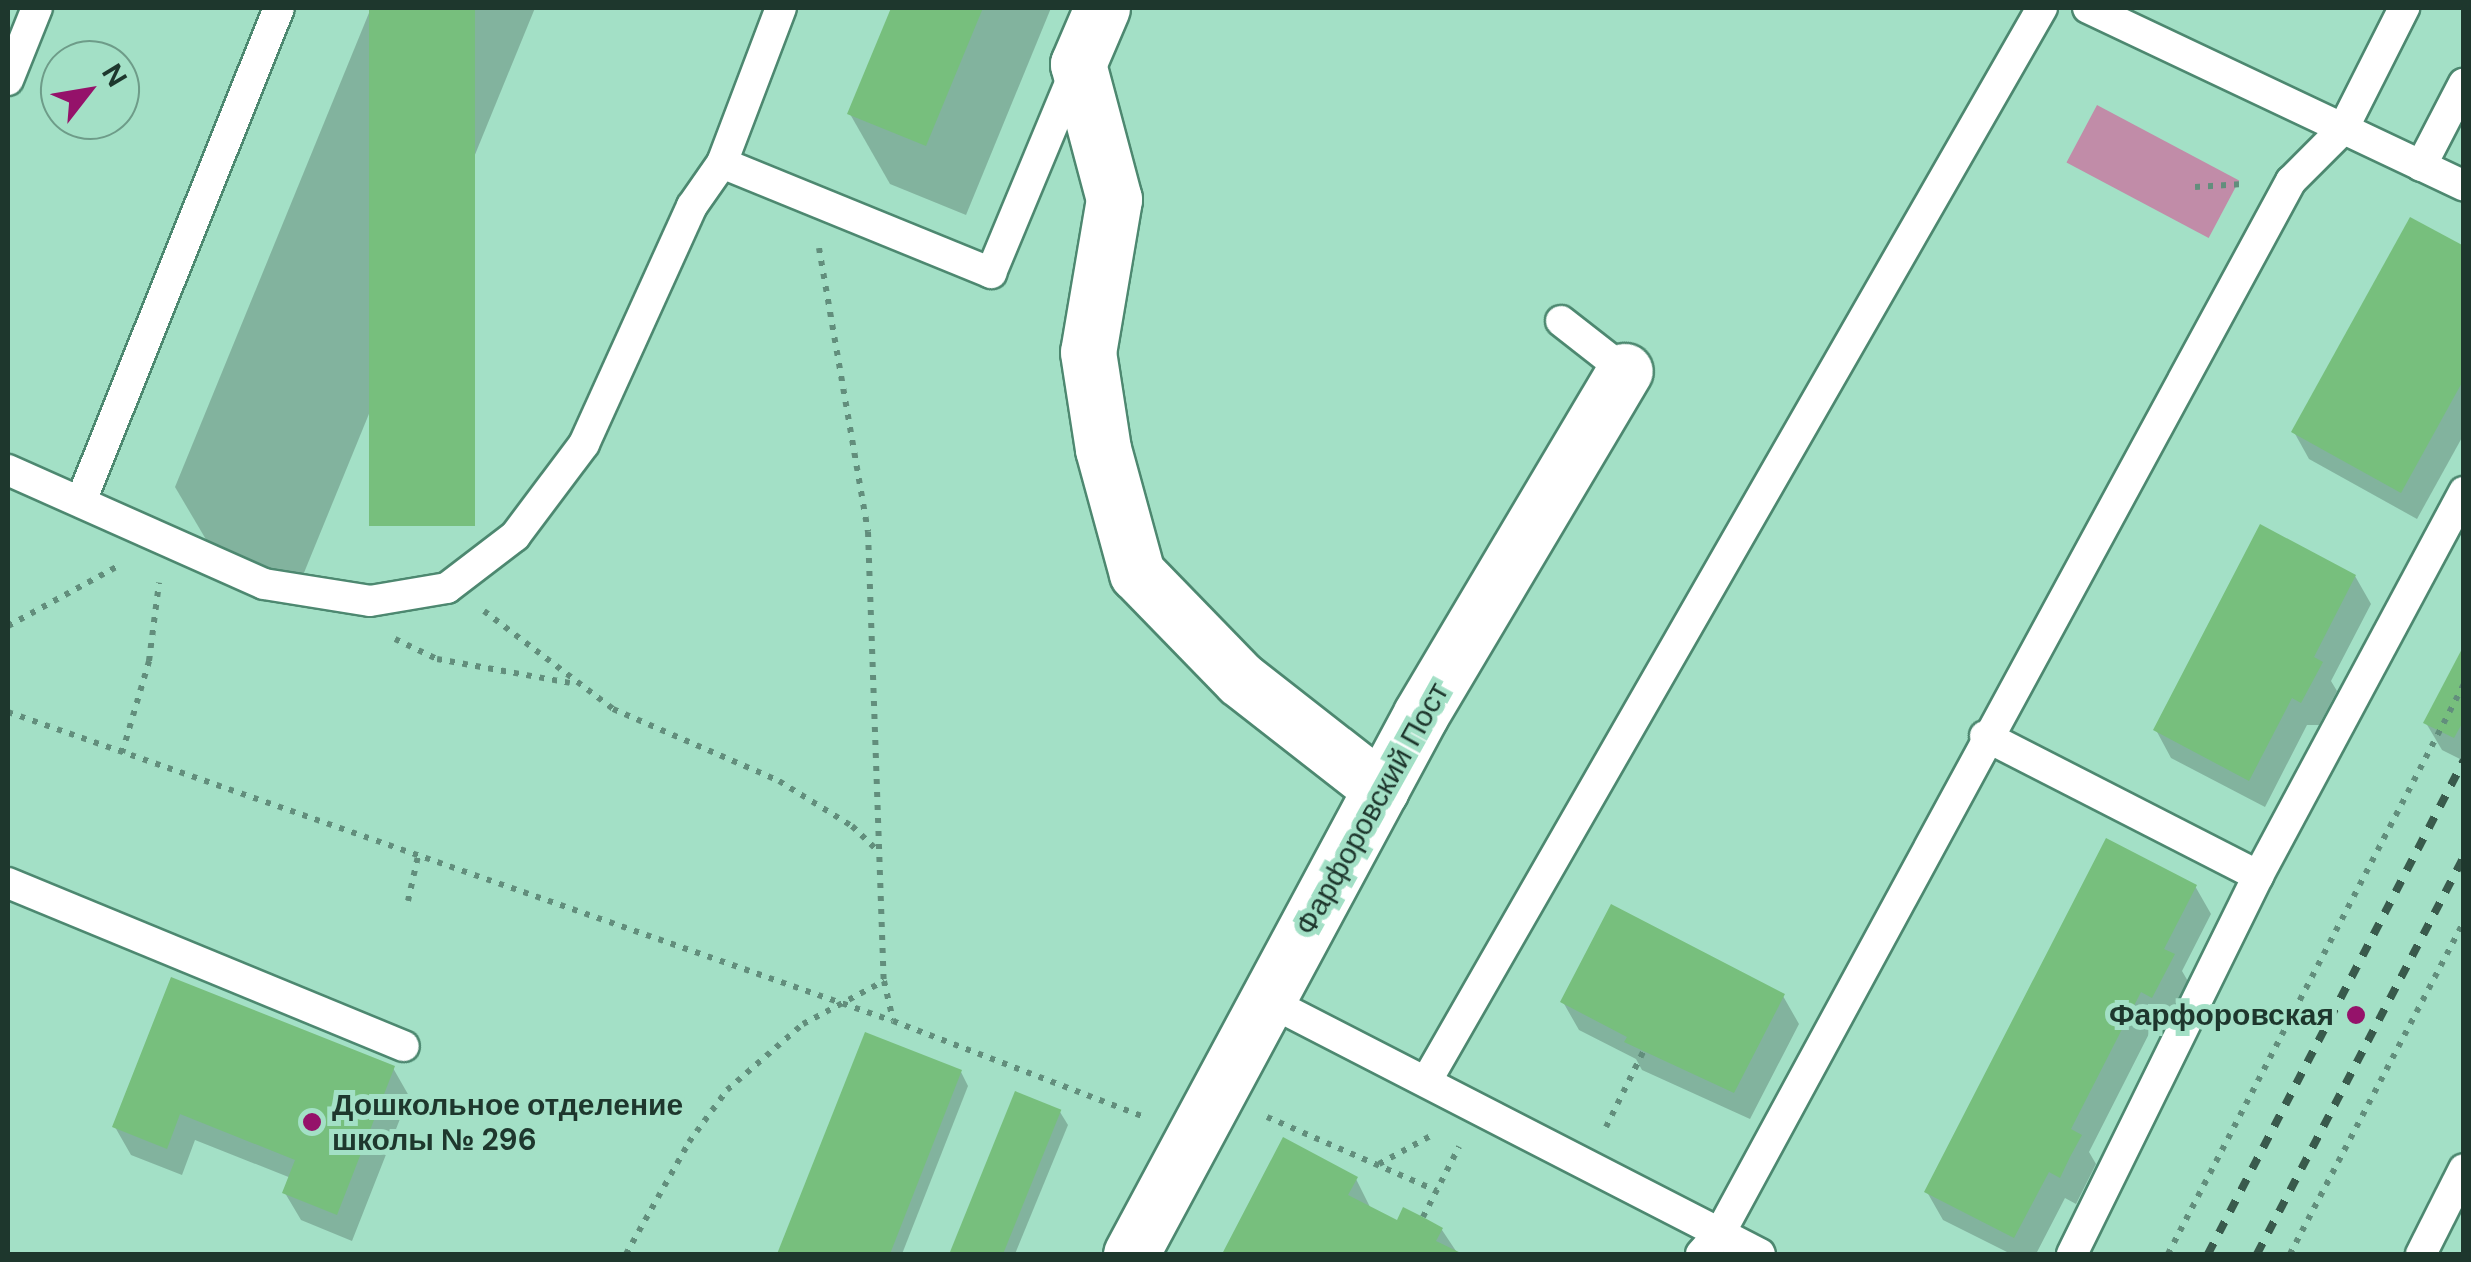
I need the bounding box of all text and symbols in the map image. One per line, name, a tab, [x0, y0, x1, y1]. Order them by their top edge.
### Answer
north arrow	[40, 40, 140, 140]
text: N	[93, 57, 136, 94]
street label: Фарфоровский Пост	[1288, 676, 1456, 942]
place label: Фарфоровская	[2109, 997, 2334, 1033]
marker: Фарфоровская	[2343, 1002, 2369, 1028]
place label: Дошкольное отделение школы № 296	[332, 1087, 683, 1158]
marker: Дошкольное отделение школы № 296	[301, 1111, 323, 1133]

